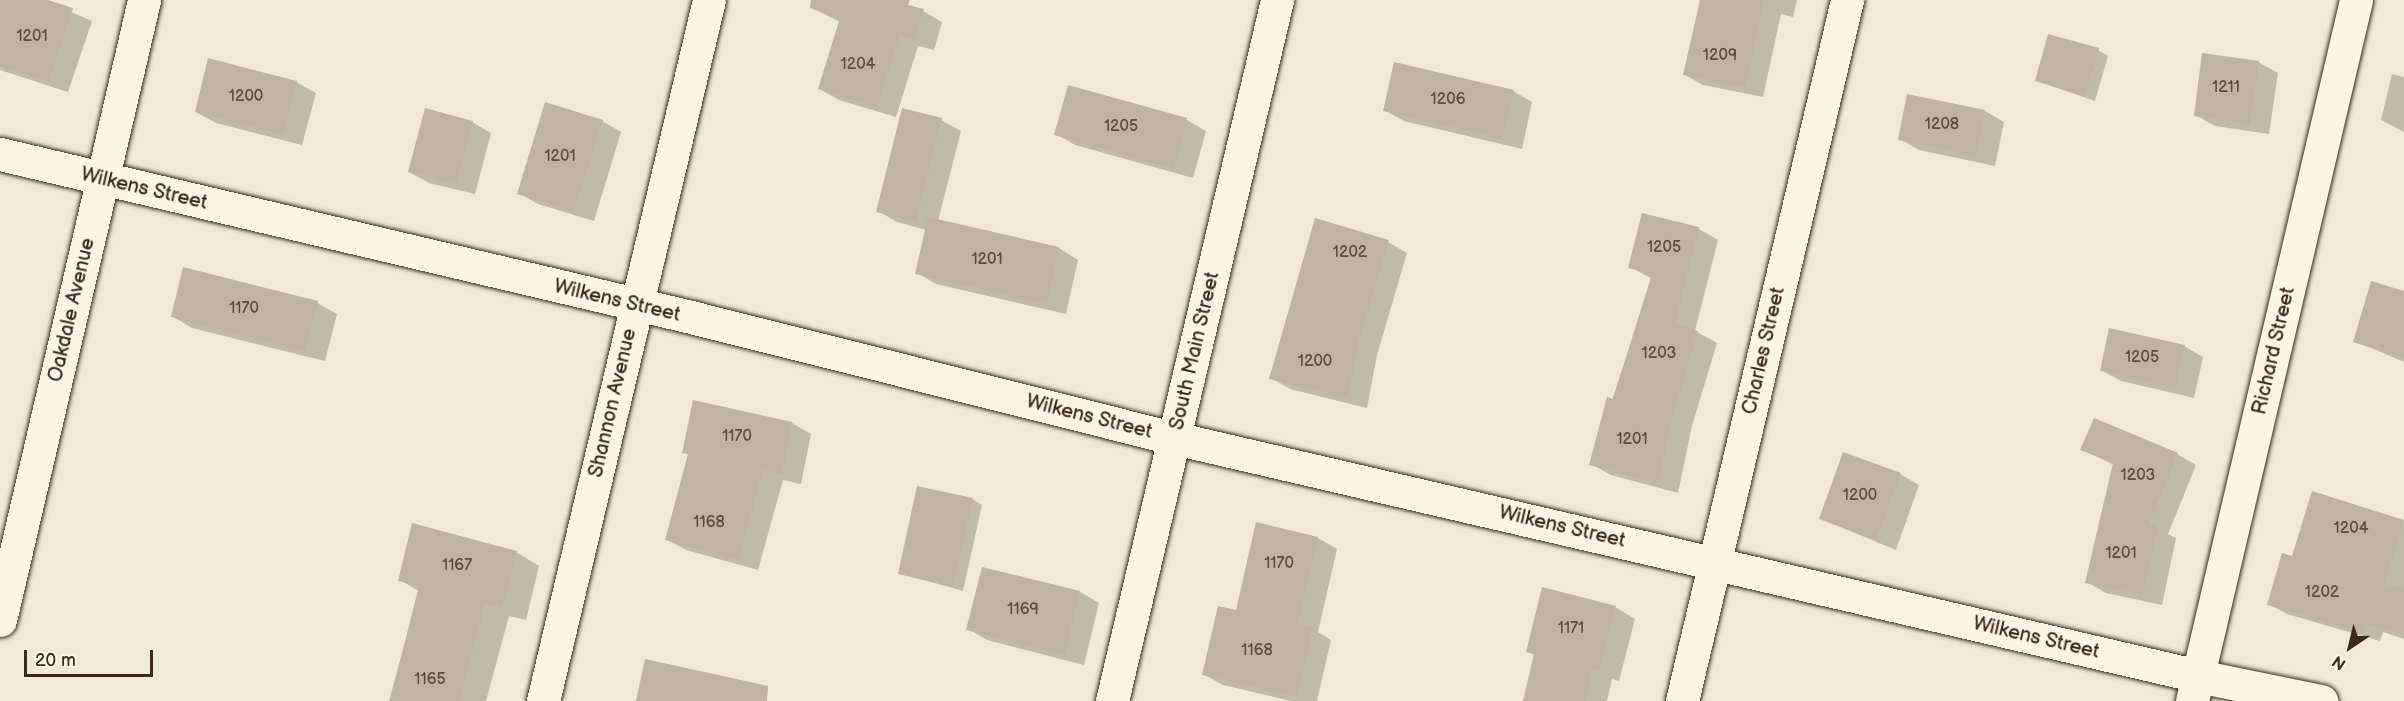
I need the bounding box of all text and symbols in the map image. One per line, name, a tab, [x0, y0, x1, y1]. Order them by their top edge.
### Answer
house number: 1201	[16, 27, 48, 47]
house number: 1209	[1703, 46, 1737, 66]
house number: 1204	[841, 55, 875, 75]
house number: 1211	[2212, 78, 2240, 98]
house number: 1200	[229, 87, 263, 107]
house number: 1206	[1431, 90, 1465, 110]
house number: 1208	[1925, 115, 1959, 135]
house number: 1205	[1104, 117, 1138, 137]
house number: 1201	[544, 147, 576, 167]
street label: Wilkens Street	[78, 163, 210, 215]
street label: Oakdale Avenue	[44, 236, 100, 384]
house number: 1205	[1647, 238, 1681, 258]
house number: 1202	[1333, 243, 1367, 263]
house number: 1201	[971, 250, 1003, 270]
street label: South Main Street	[1165, 269, 1225, 433]
street label: Wilkens Street	[551, 275, 683, 327]
street label: Charles Street	[1738, 285, 1790, 417]
street label: Richard Street	[2248, 285, 2300, 417]
house number: 1170	[229, 299, 259, 319]
street label: Shannon Avenue	[584, 326, 642, 480]
house number: 1203	[1642, 344, 1676, 364]
house number: 1205	[2125, 348, 2159, 368]
house number: 1200	[1298, 352, 1332, 372]
street label: Wilkens Street	[1023, 390, 1155, 444]
house number: 1170	[722, 427, 752, 447]
house number: 1201	[1616, 430, 1648, 450]
house number: 1203	[2121, 466, 2155, 486]
house number: 1200	[1843, 486, 1877, 506]
street label: Wilkens Street	[1496, 501, 1628, 553]
house number: 1168	[693, 513, 725, 533]
house number: 1204	[2334, 519, 2368, 539]
house number: 1201	[2105, 544, 2137, 564]
house number: 1170	[1264, 554, 1294, 574]
house number: 1167	[442, 556, 472, 576]
house number: 1202	[2305, 583, 2339, 603]
house number: 1169	[1007, 600, 1039, 620]
street label: Wilkens Street	[1970, 612, 2102, 664]
north arrow	[2320, 617, 2380, 677]
house number: 1171	[1558, 619, 1584, 639]
scale bar	[27, 638, 156, 676]
house number: 1168	[1241, 641, 1273, 661]
text: 20 m	[35, 650, 76, 671]
text: N	[2329, 651, 2350, 673]
house number: 1165	[414, 670, 446, 690]

